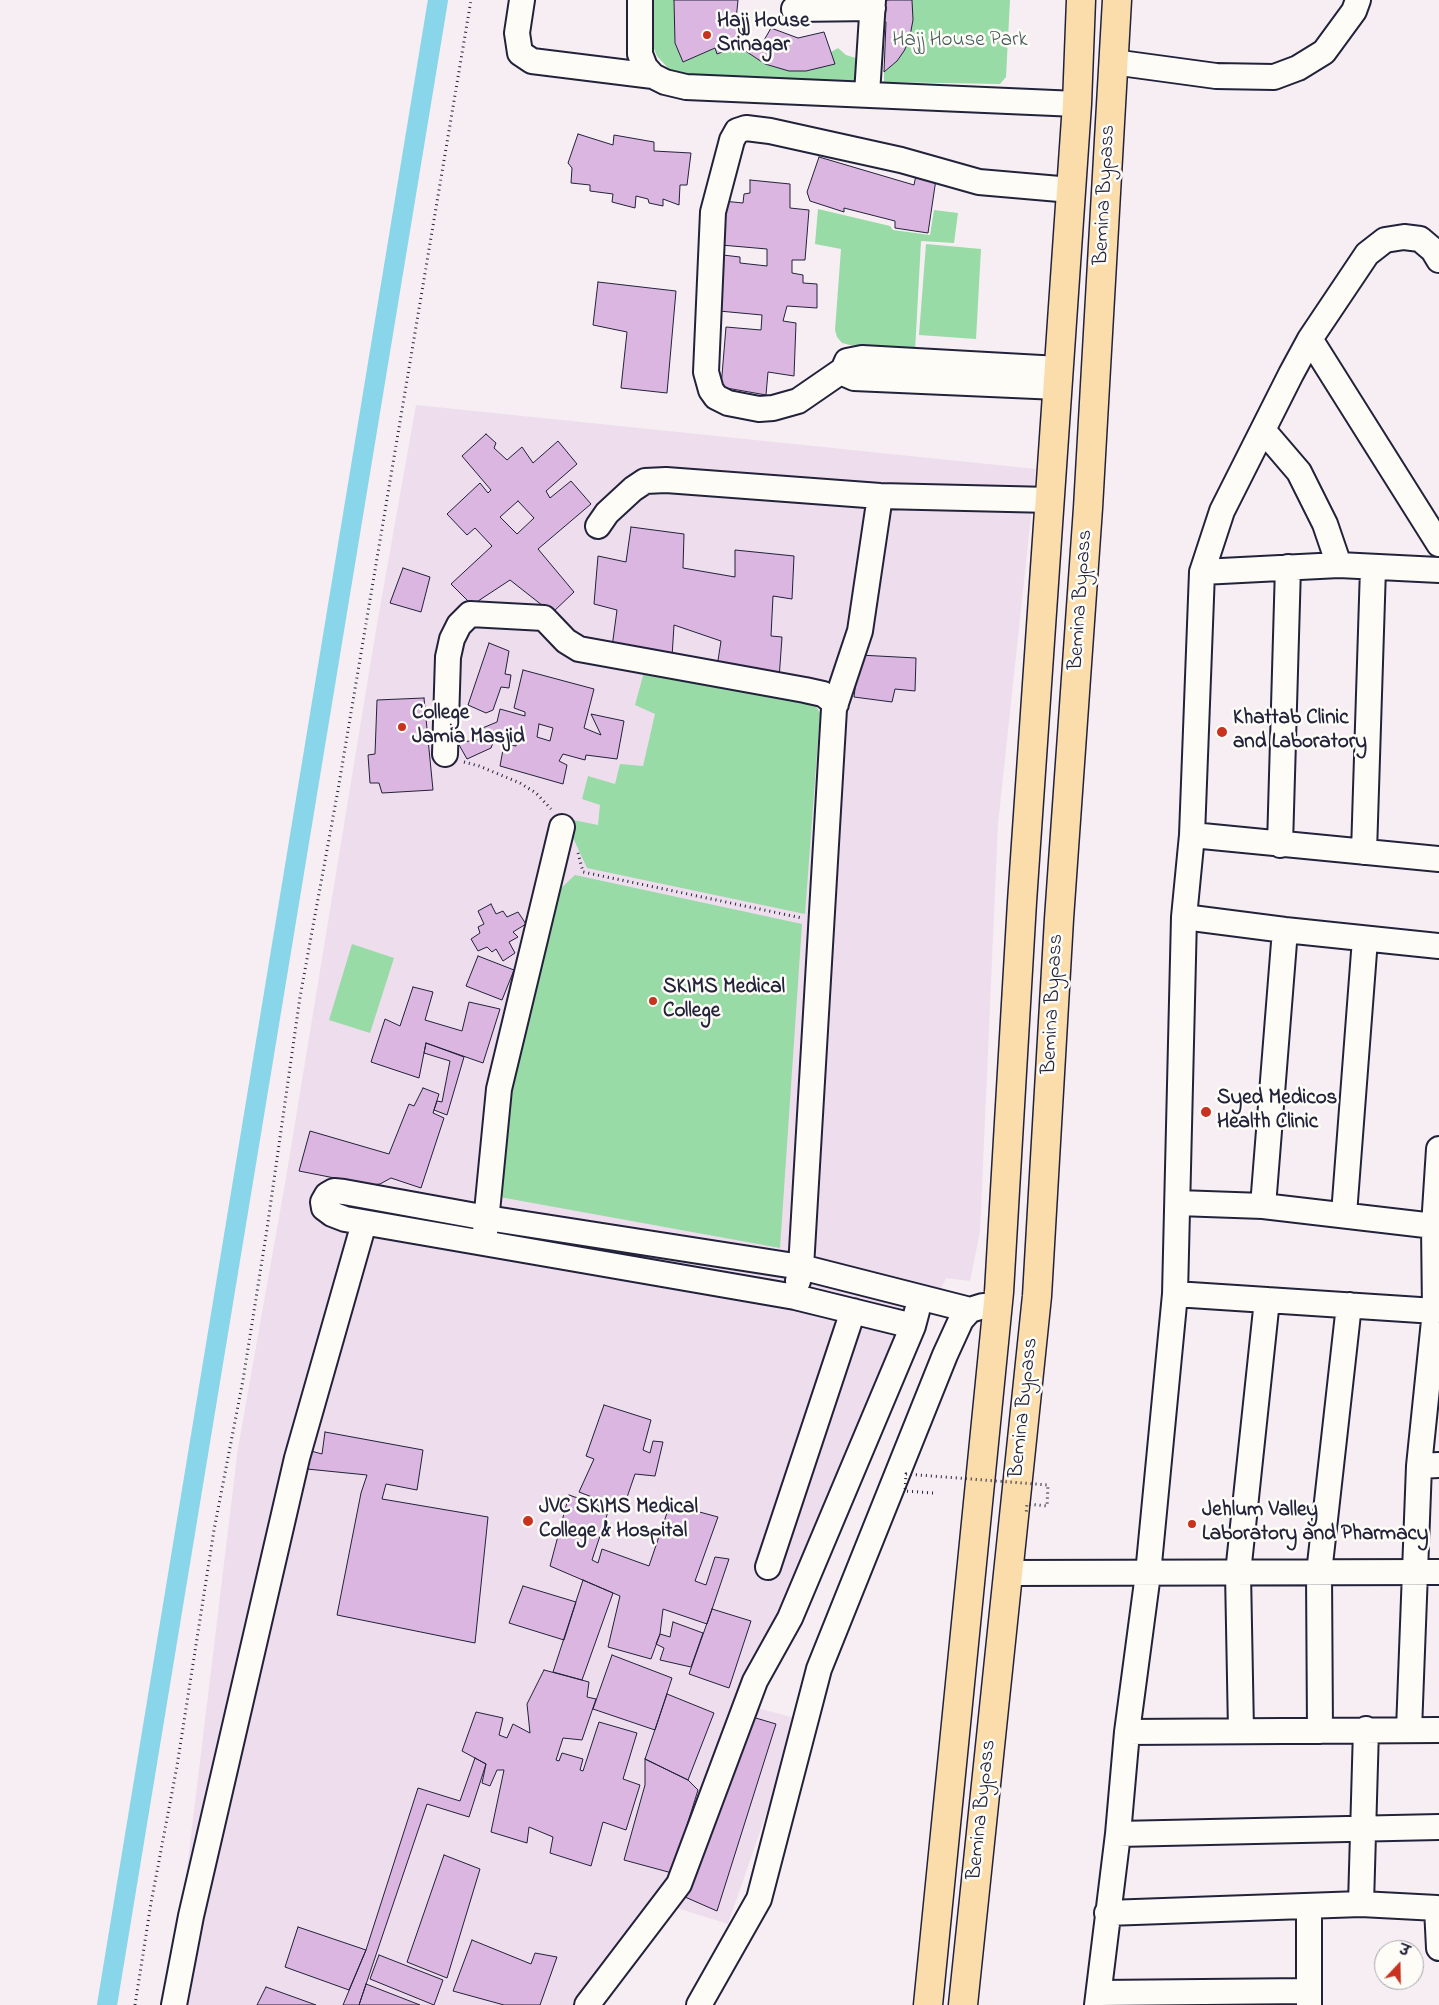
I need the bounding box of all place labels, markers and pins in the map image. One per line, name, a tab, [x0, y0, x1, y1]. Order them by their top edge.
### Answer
place label: Hajj House Srinagar	[717, 10, 809, 60]
marker: Hajj House Srinagar	[701, 29, 713, 41]
place label: College Jamia Masjid	[412, 702, 525, 752]
place label: Khattab Clinic and Laboratory	[1233, 707, 1367, 757]
marker: College Jamia Masjid	[396, 721, 408, 733]
marker: Khattab Clinic and Laboratory	[1215, 725, 1229, 739]
place label: SKIMS Medical College	[663, 976, 785, 1026]
marker: SKIMS Medical College	[647, 995, 659, 1007]
place label: Syed Medicos Health Clinic	[1217, 1087, 1337, 1137]
marker: Syed Medicos Health Clinic	[1199, 1105, 1213, 1119]
place label: JVC SKIMS Medical College & Hospital	[539, 1496, 698, 1546]
place label: Jehlum Valley Laboratory and Pharmacy	[1202, 1499, 1428, 1549]
marker: JVC SKIMS Medical College & Hospital	[521, 1514, 535, 1528]
marker: Jehlum Valley Laboratory and Pharmacy	[1186, 1518, 1198, 1530]

